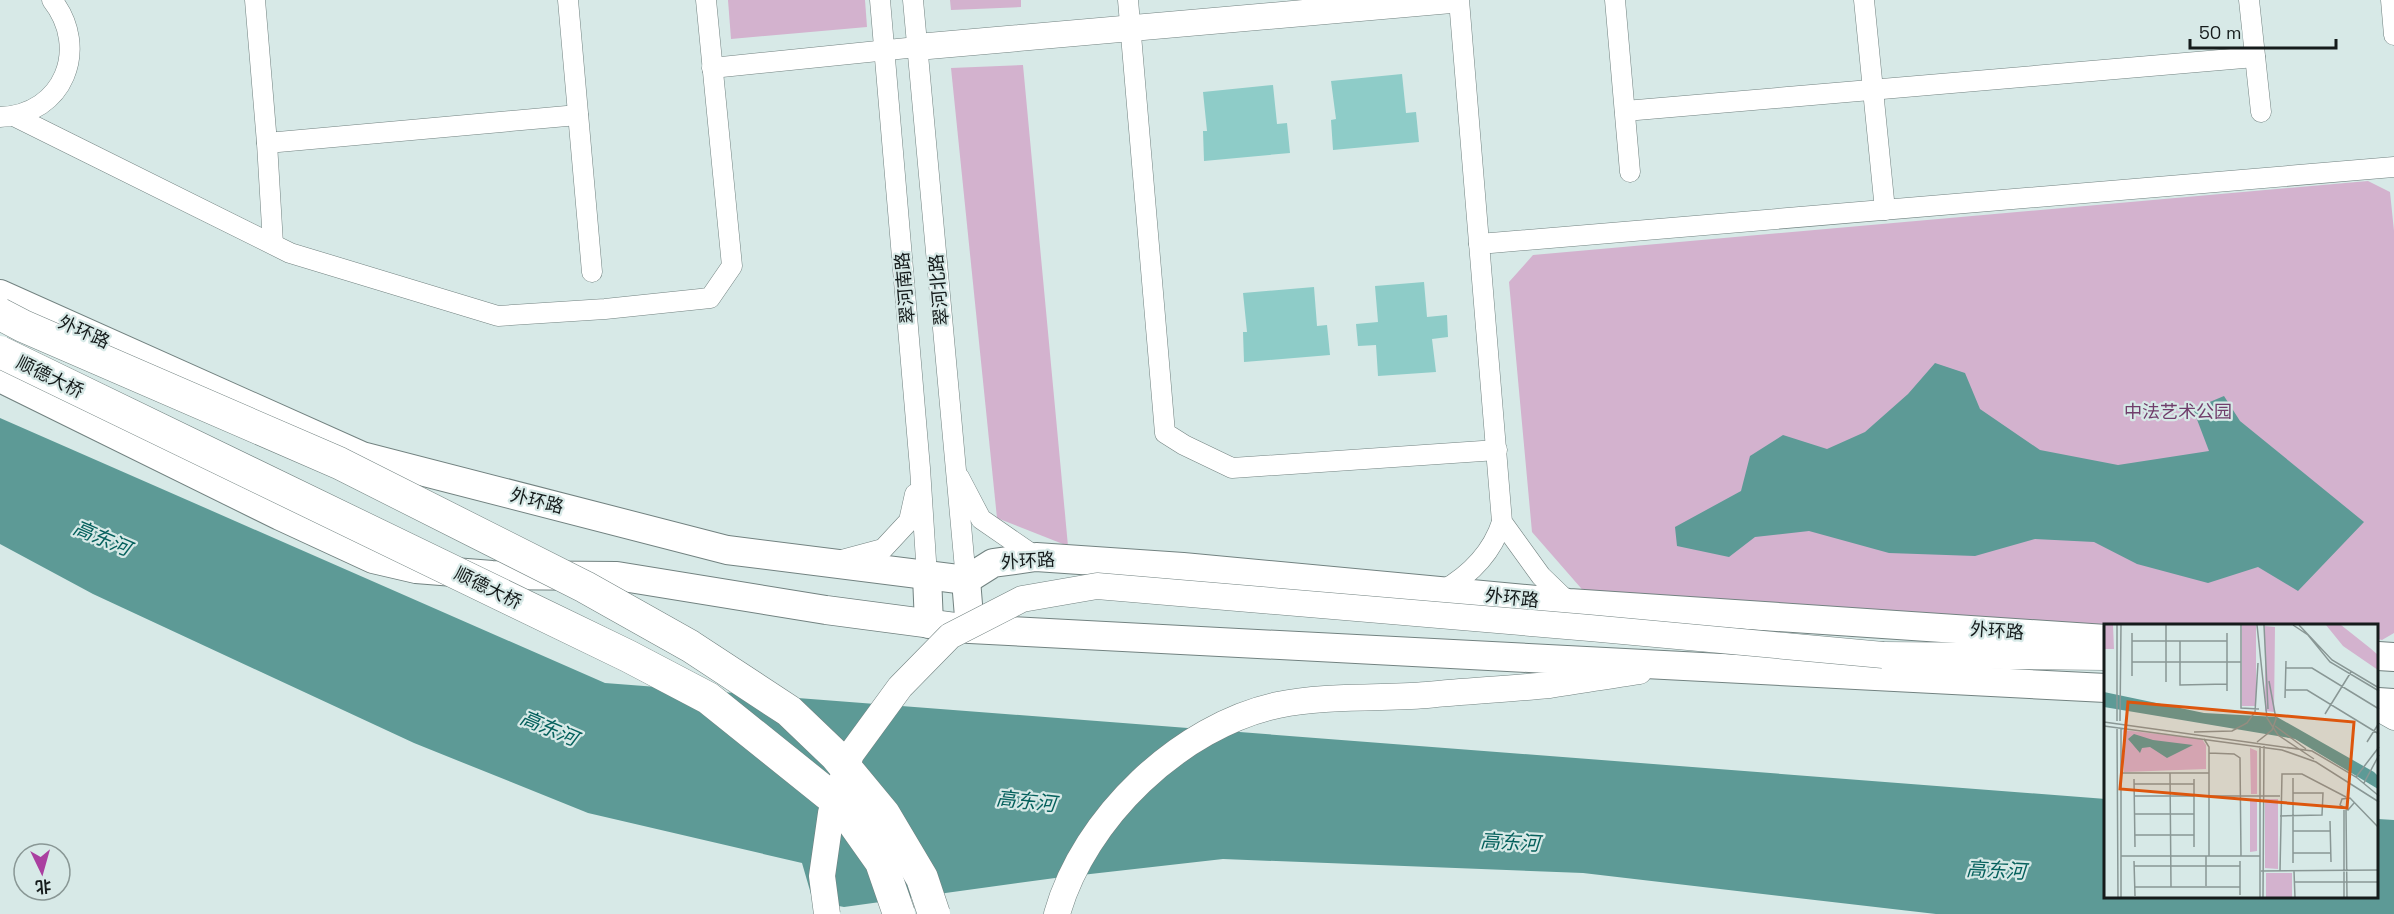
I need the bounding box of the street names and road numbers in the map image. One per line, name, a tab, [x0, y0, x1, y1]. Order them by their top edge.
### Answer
street label: 翠河南路	[890, 251, 919, 325]
street label: 翠河北路	[924, 253, 953, 327]
street label: 外环路	[55, 310, 114, 353]
street label: 顺德大桥	[13, 350, 88, 403]
street label: 外环路	[508, 483, 566, 518]
street label: 外环路	[1000, 548, 1056, 573]
street label: 顺德大桥	[451, 561, 526, 614]
street label: 外环路	[1484, 583, 1540, 612]
street label: 外环路	[1969, 617, 2025, 644]

